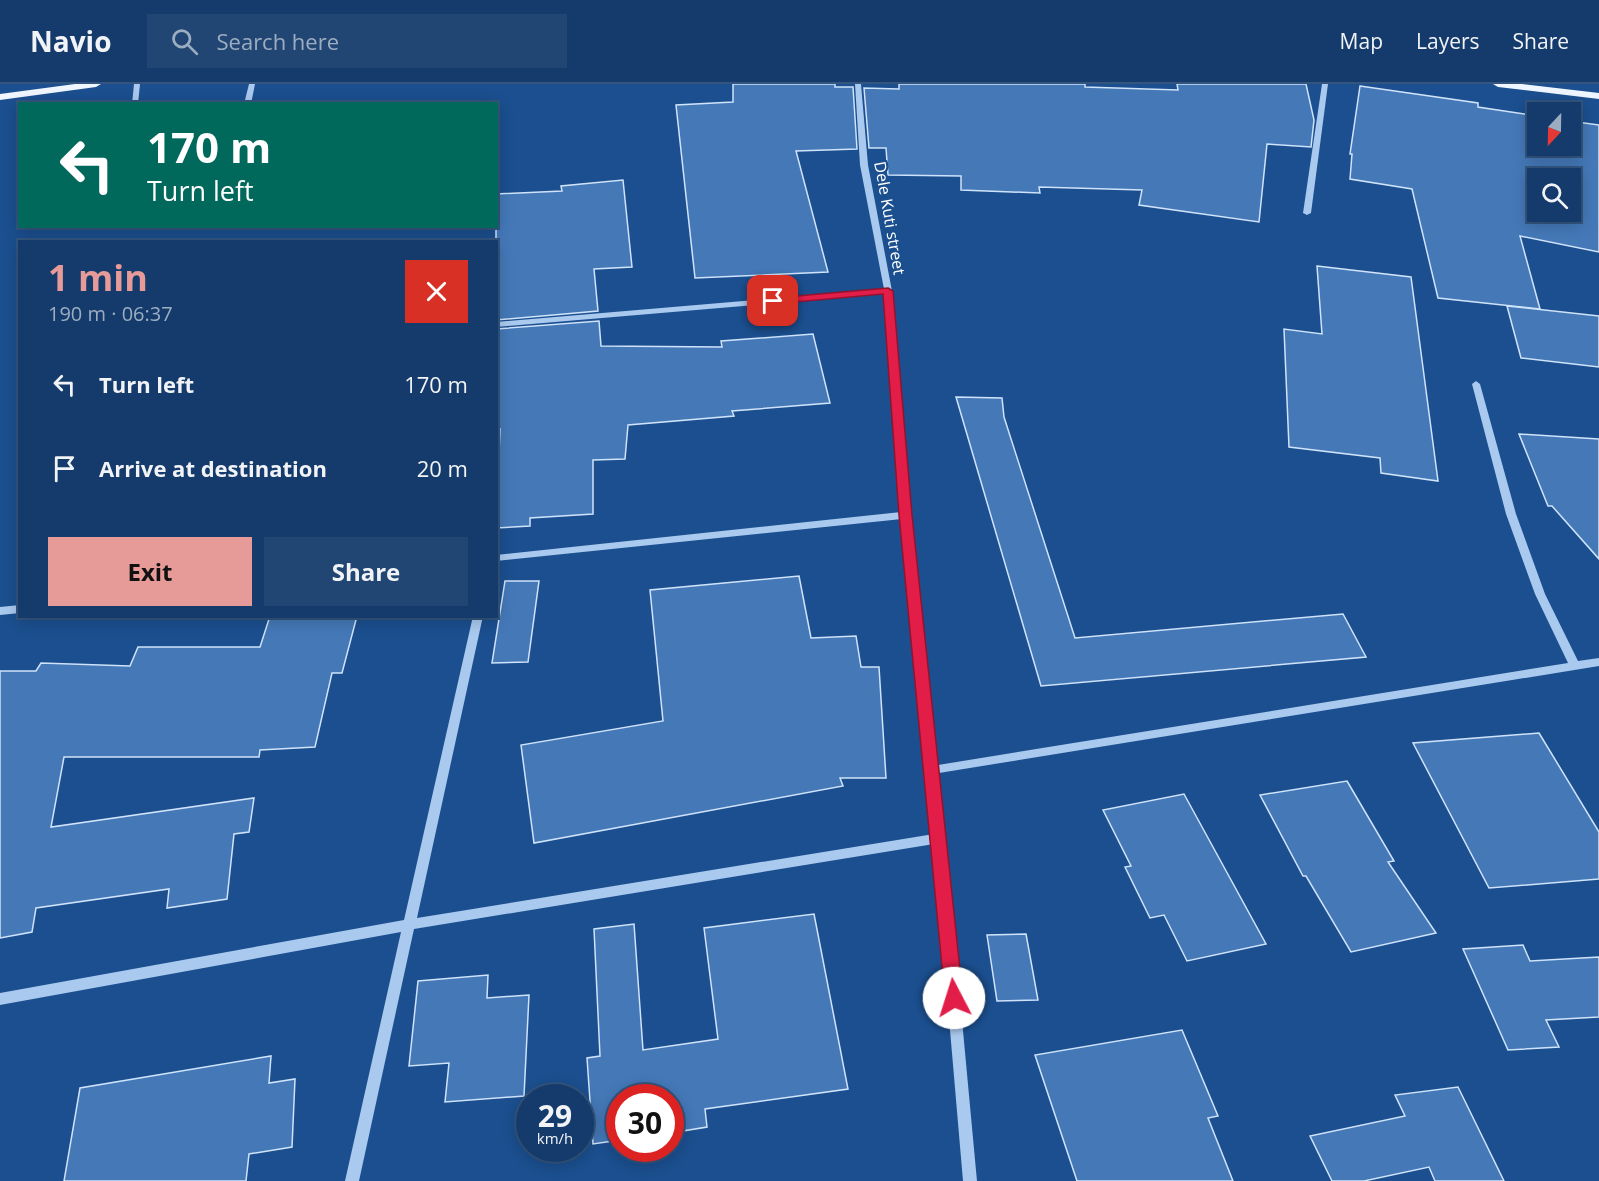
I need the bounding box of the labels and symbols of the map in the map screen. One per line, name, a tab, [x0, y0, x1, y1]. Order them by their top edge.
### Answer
north arrow	[1527, 102, 1581, 156]
street label: Dele Kuti street	[869, 160, 911, 277]
pin	[747, 275, 798, 326]
position arrow	[922, 966, 986, 1030]
speed limit sign: 30	[606, 1084, 684, 1162]

